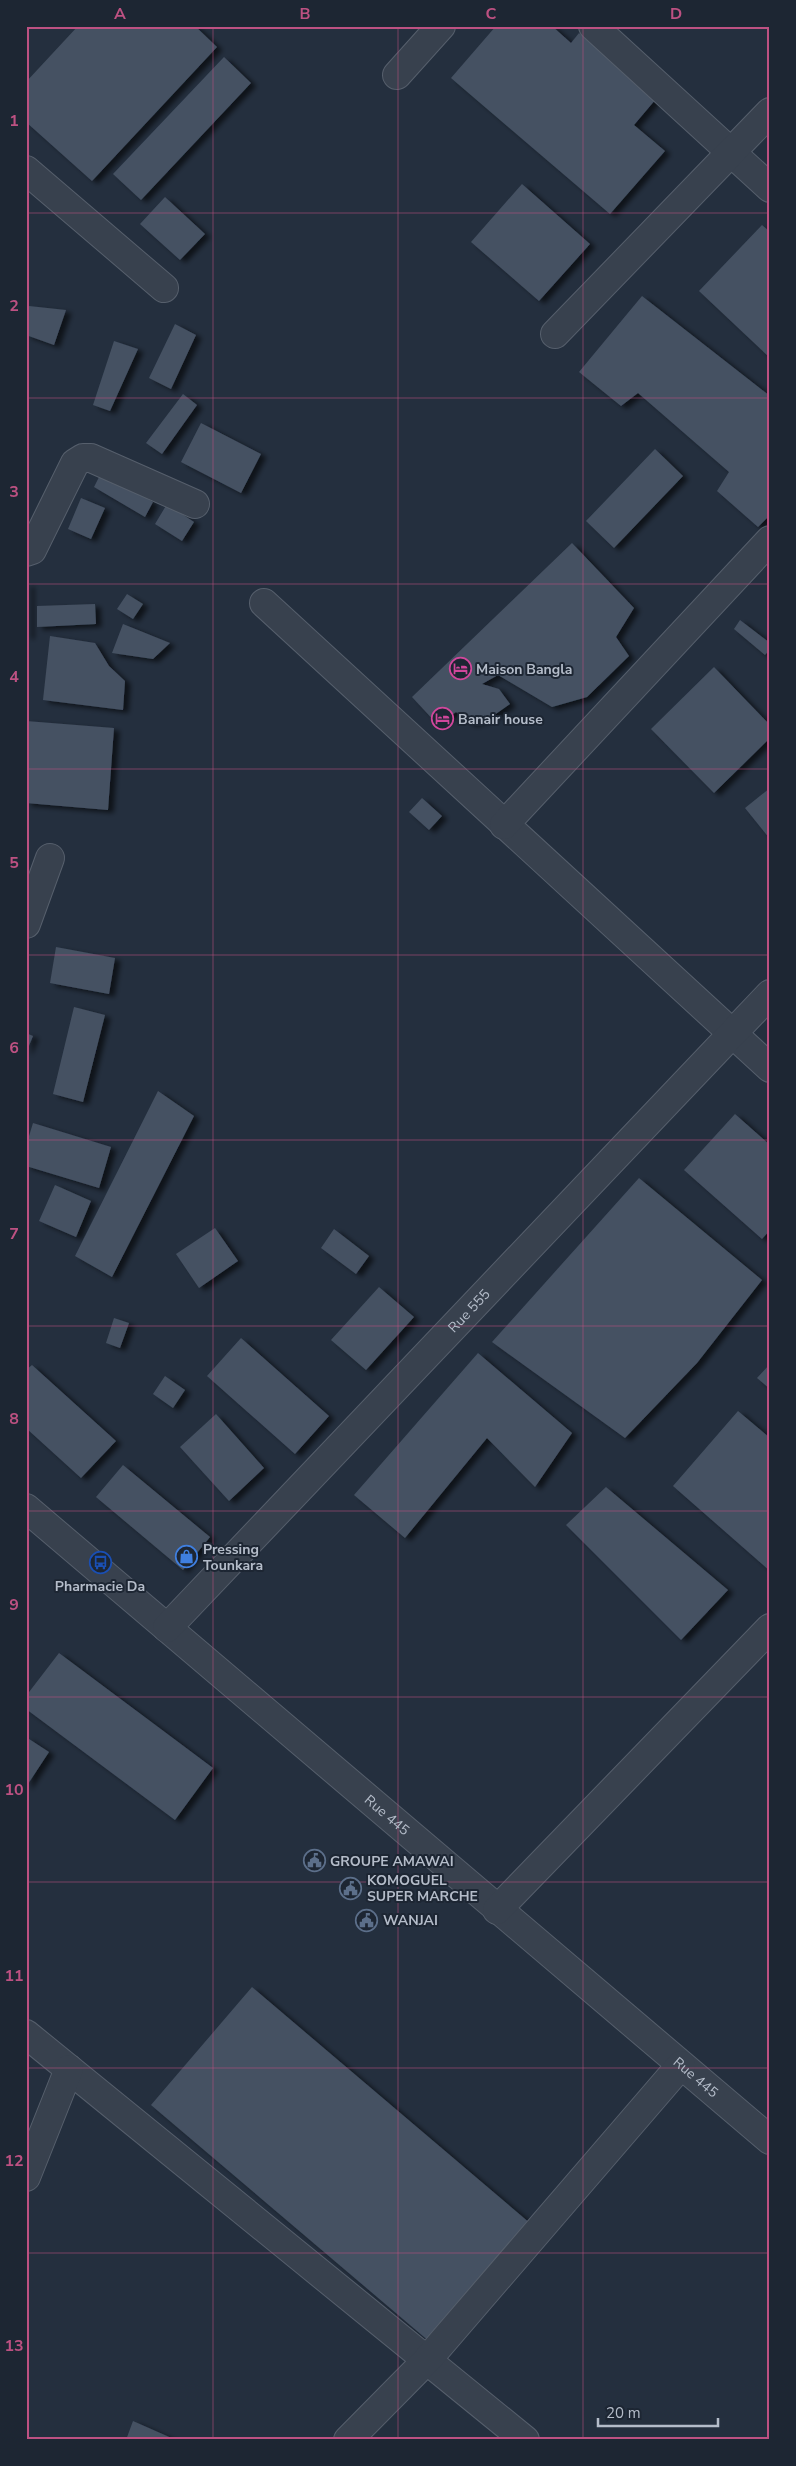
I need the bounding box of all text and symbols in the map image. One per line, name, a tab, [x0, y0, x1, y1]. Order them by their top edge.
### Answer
text: A	[114, 3, 126, 25]
text: B	[299, 3, 311, 25]
text: C	[486, 3, 497, 25]
text: D	[670, 3, 682, 25]
text: 1	[9, 110, 19, 132]
text: 2	[9, 295, 19, 317]
text: 3	[9, 481, 19, 503]
hotel icon: Maison Bangla	[448, 657, 472, 681]
place label: Maison Bangla	[476, 660, 572, 679]
text: 4	[9, 666, 19, 688]
hotel icon: Banair house	[430, 707, 454, 731]
place label: Banair house	[458, 710, 543, 729]
text: 5	[9, 852, 19, 874]
text: 6	[9, 1037, 19, 1059]
text: 7	[9, 1223, 19, 1245]
street label: Rue 555	[444, 1285, 495, 1337]
text: 8	[9, 1408, 19, 1430]
place label: Pressing Tounkara	[203, 1540, 263, 1575]
shop icon: Pressing Tounkara	[175, 1545, 199, 1569]
bus stop icon: Pharmacie Da	[88, 1551, 112, 1575]
place label: Pharmacie Da	[55, 1577, 145, 1596]
text: 9	[9, 1594, 19, 1616]
text: 10	[4, 1779, 24, 1801]
street label: Rue 445	[360, 1791, 413, 1840]
public building icon: GROUPE AMAWAI	[302, 1849, 326, 1873]
place label: GROUPE AMAWAI	[330, 1852, 454, 1871]
place label: KOMOGUEL SUPER MARCHE	[367, 1871, 478, 1906]
public building icon: KOMOGUEL SUPER MARCHE	[339, 1876, 363, 1900]
public building icon: WANJAI	[355, 1908, 379, 1932]
place label: WANJAI	[383, 1911, 438, 1930]
text: 11	[4, 1965, 24, 1987]
street label: Rue 445	[669, 2053, 722, 2102]
text: 12	[4, 2150, 24, 2172]
text: 13	[4, 2335, 24, 2357]
scale bar	[598, 2396, 718, 2428]
text: 20 m	[606, 2403, 641, 2423]

